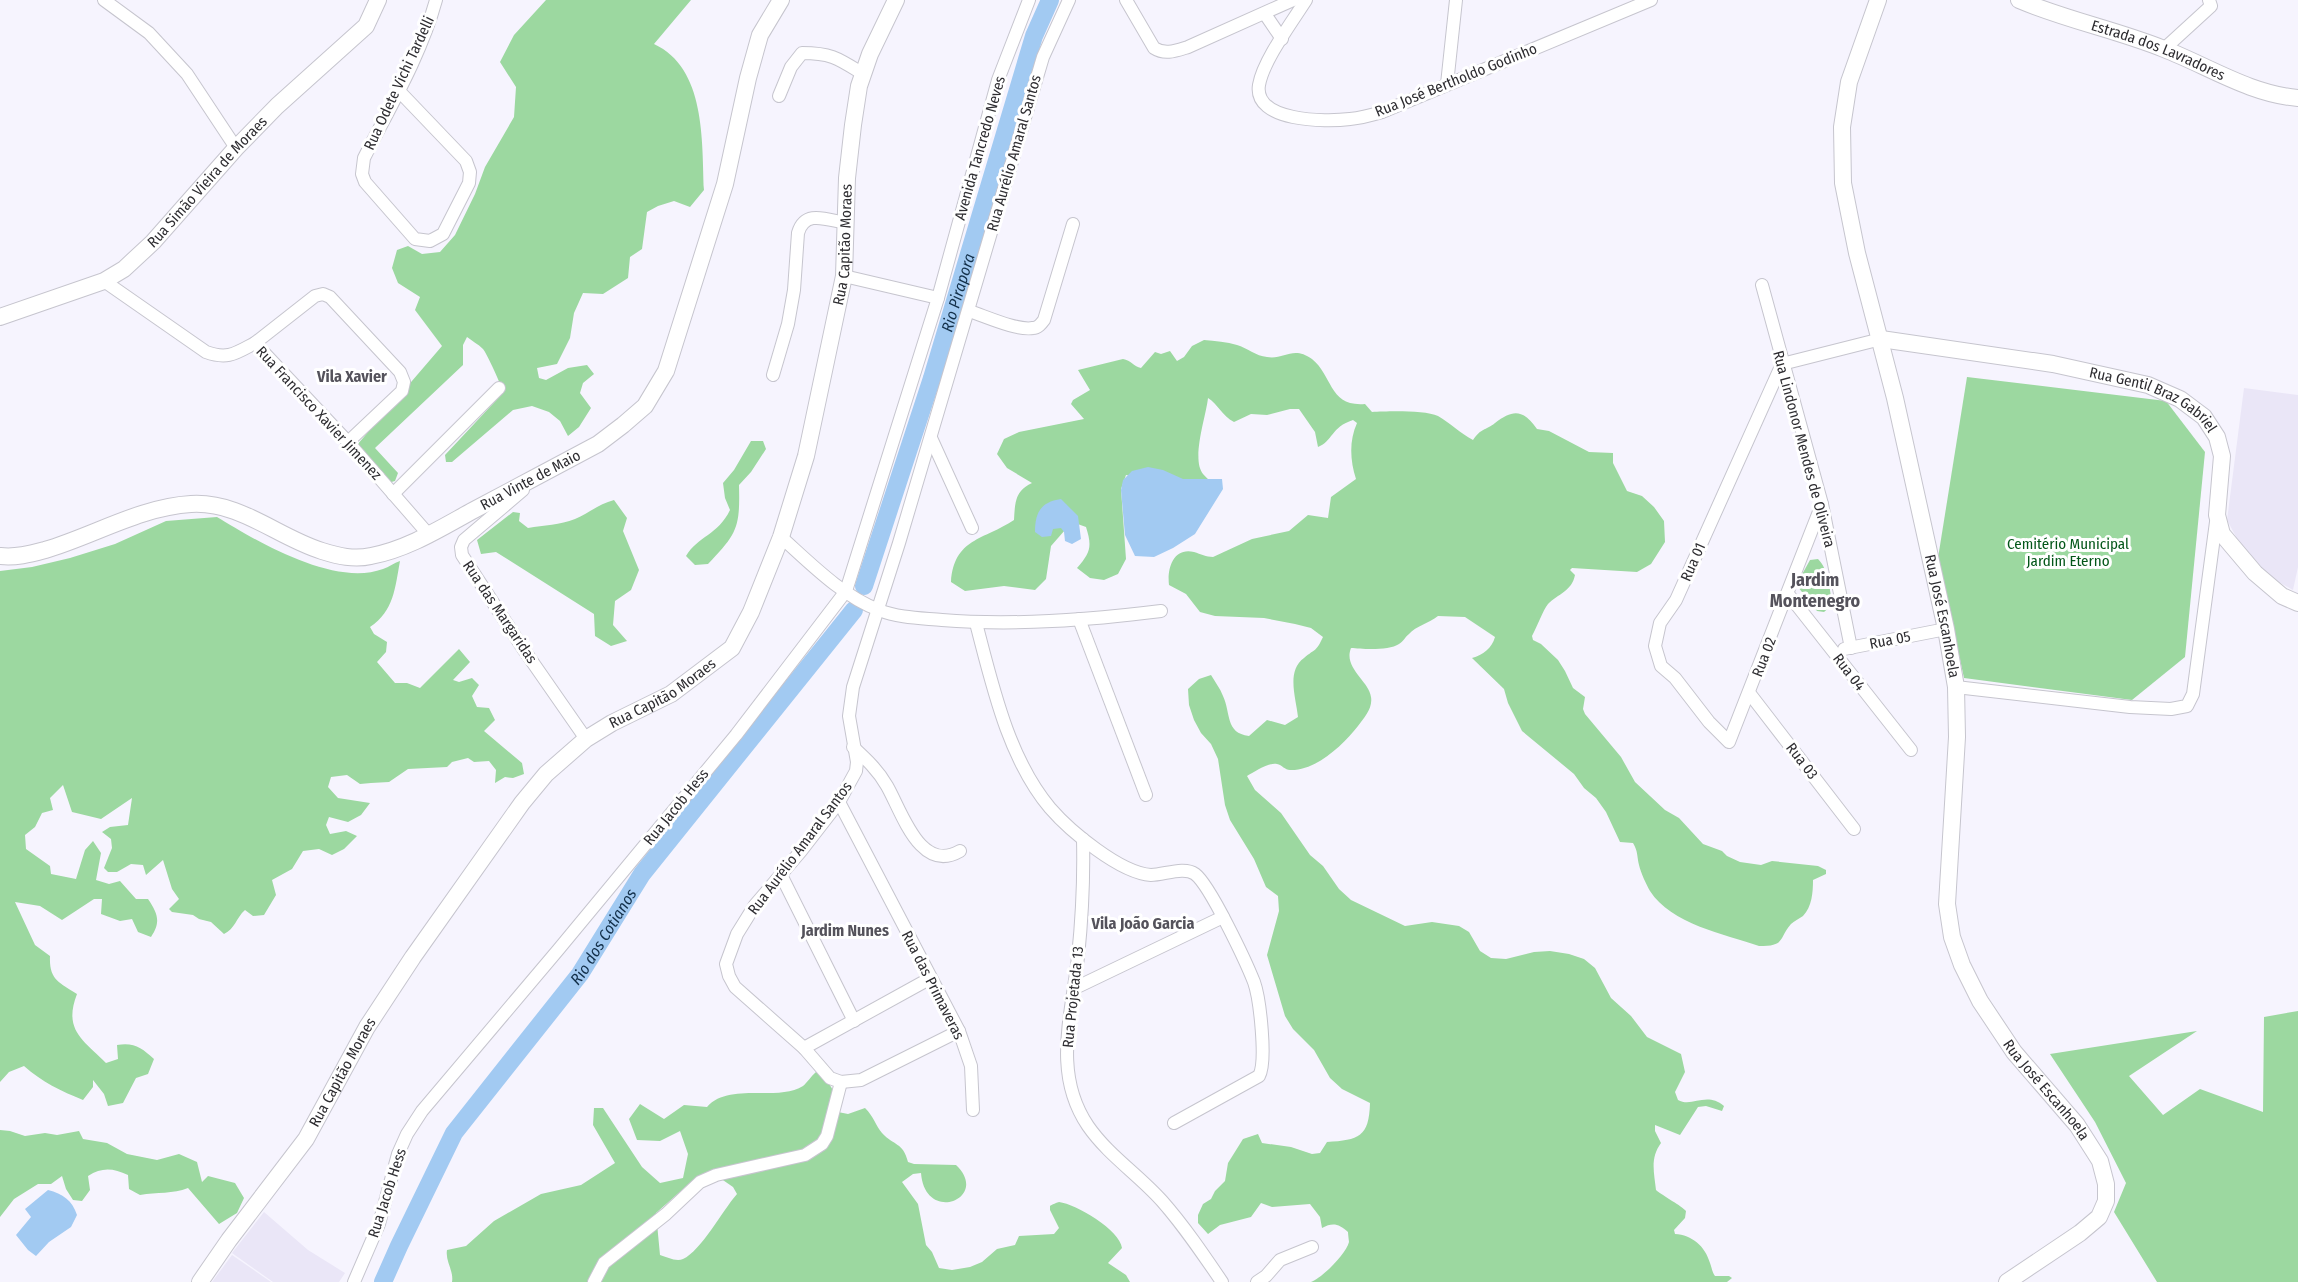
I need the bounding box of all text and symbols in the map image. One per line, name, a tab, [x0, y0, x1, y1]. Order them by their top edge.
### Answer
street label: Rua Odete Vichi Tardelli	[360, 13, 438, 153]
street label: Estrada dos Lavradores	[2089, 16, 2228, 84]
street label: Rua José Bertholdo Godinho	[1372, 39, 1540, 121]
street label: Rua Aurélio Amaral Santos	[983, 73, 1045, 233]
street label: Avenida Tancredo Neves	[951, 74, 1009, 222]
street label: Rua Simão Vieira de Moraes	[144, 113, 271, 251]
street label: Rua Capitão Moraes	[829, 184, 856, 307]
water label: Rio Pirapora	[937, 251, 978, 334]
street label: Rua Francisco Xavier Jimenez	[252, 342, 386, 484]
street label: Rua Lindonor Mendes de Oliveira	[1769, 349, 1839, 549]
street label: Rua Gentil Braz Gabriel	[2088, 363, 2221, 436]
district label: Vila Xavier	[316, 367, 387, 386]
street label: Rua Vinte de Maio	[477, 446, 584, 514]
park label: Cemitério Municipal Jardim Eterno	[2007, 535, 2129, 570]
street label: Rua 01	[1677, 540, 1709, 584]
street label: Rua José Escanhoela	[1921, 553, 1963, 679]
street label: Rua das Margaridas	[459, 557, 541, 667]
district label: Jardim Montenegro	[1770, 569, 1861, 612]
street label: Rua 05	[1868, 627, 1912, 653]
street label: Rua 02	[1748, 634, 1780, 679]
street label: Rua 04	[1829, 650, 1869, 694]
street label: Rua Capitão Moraes	[606, 654, 719, 732]
street label: Rua 03	[1782, 739, 1822, 783]
street label: Rua Jacob Hess	[640, 765, 712, 849]
street label: Rua Aurélio Amaral Santos	[744, 778, 856, 918]
water label: Rio dos Cotianos	[566, 885, 640, 988]
district label: Vila João Garcia	[1091, 914, 1194, 933]
district label: Jardim Nunes	[800, 921, 889, 940]
street label: Rua das Primaveras	[898, 928, 968, 1042]
street label: Rua Projetada 13	[1059, 945, 1087, 1049]
street label: Rua Capitão Moraes	[305, 1014, 380, 1130]
street label: Rua José Escanhoela	[1999, 1036, 2093, 1144]
street label: Rua Jacob Hess	[364, 1146, 410, 1240]

